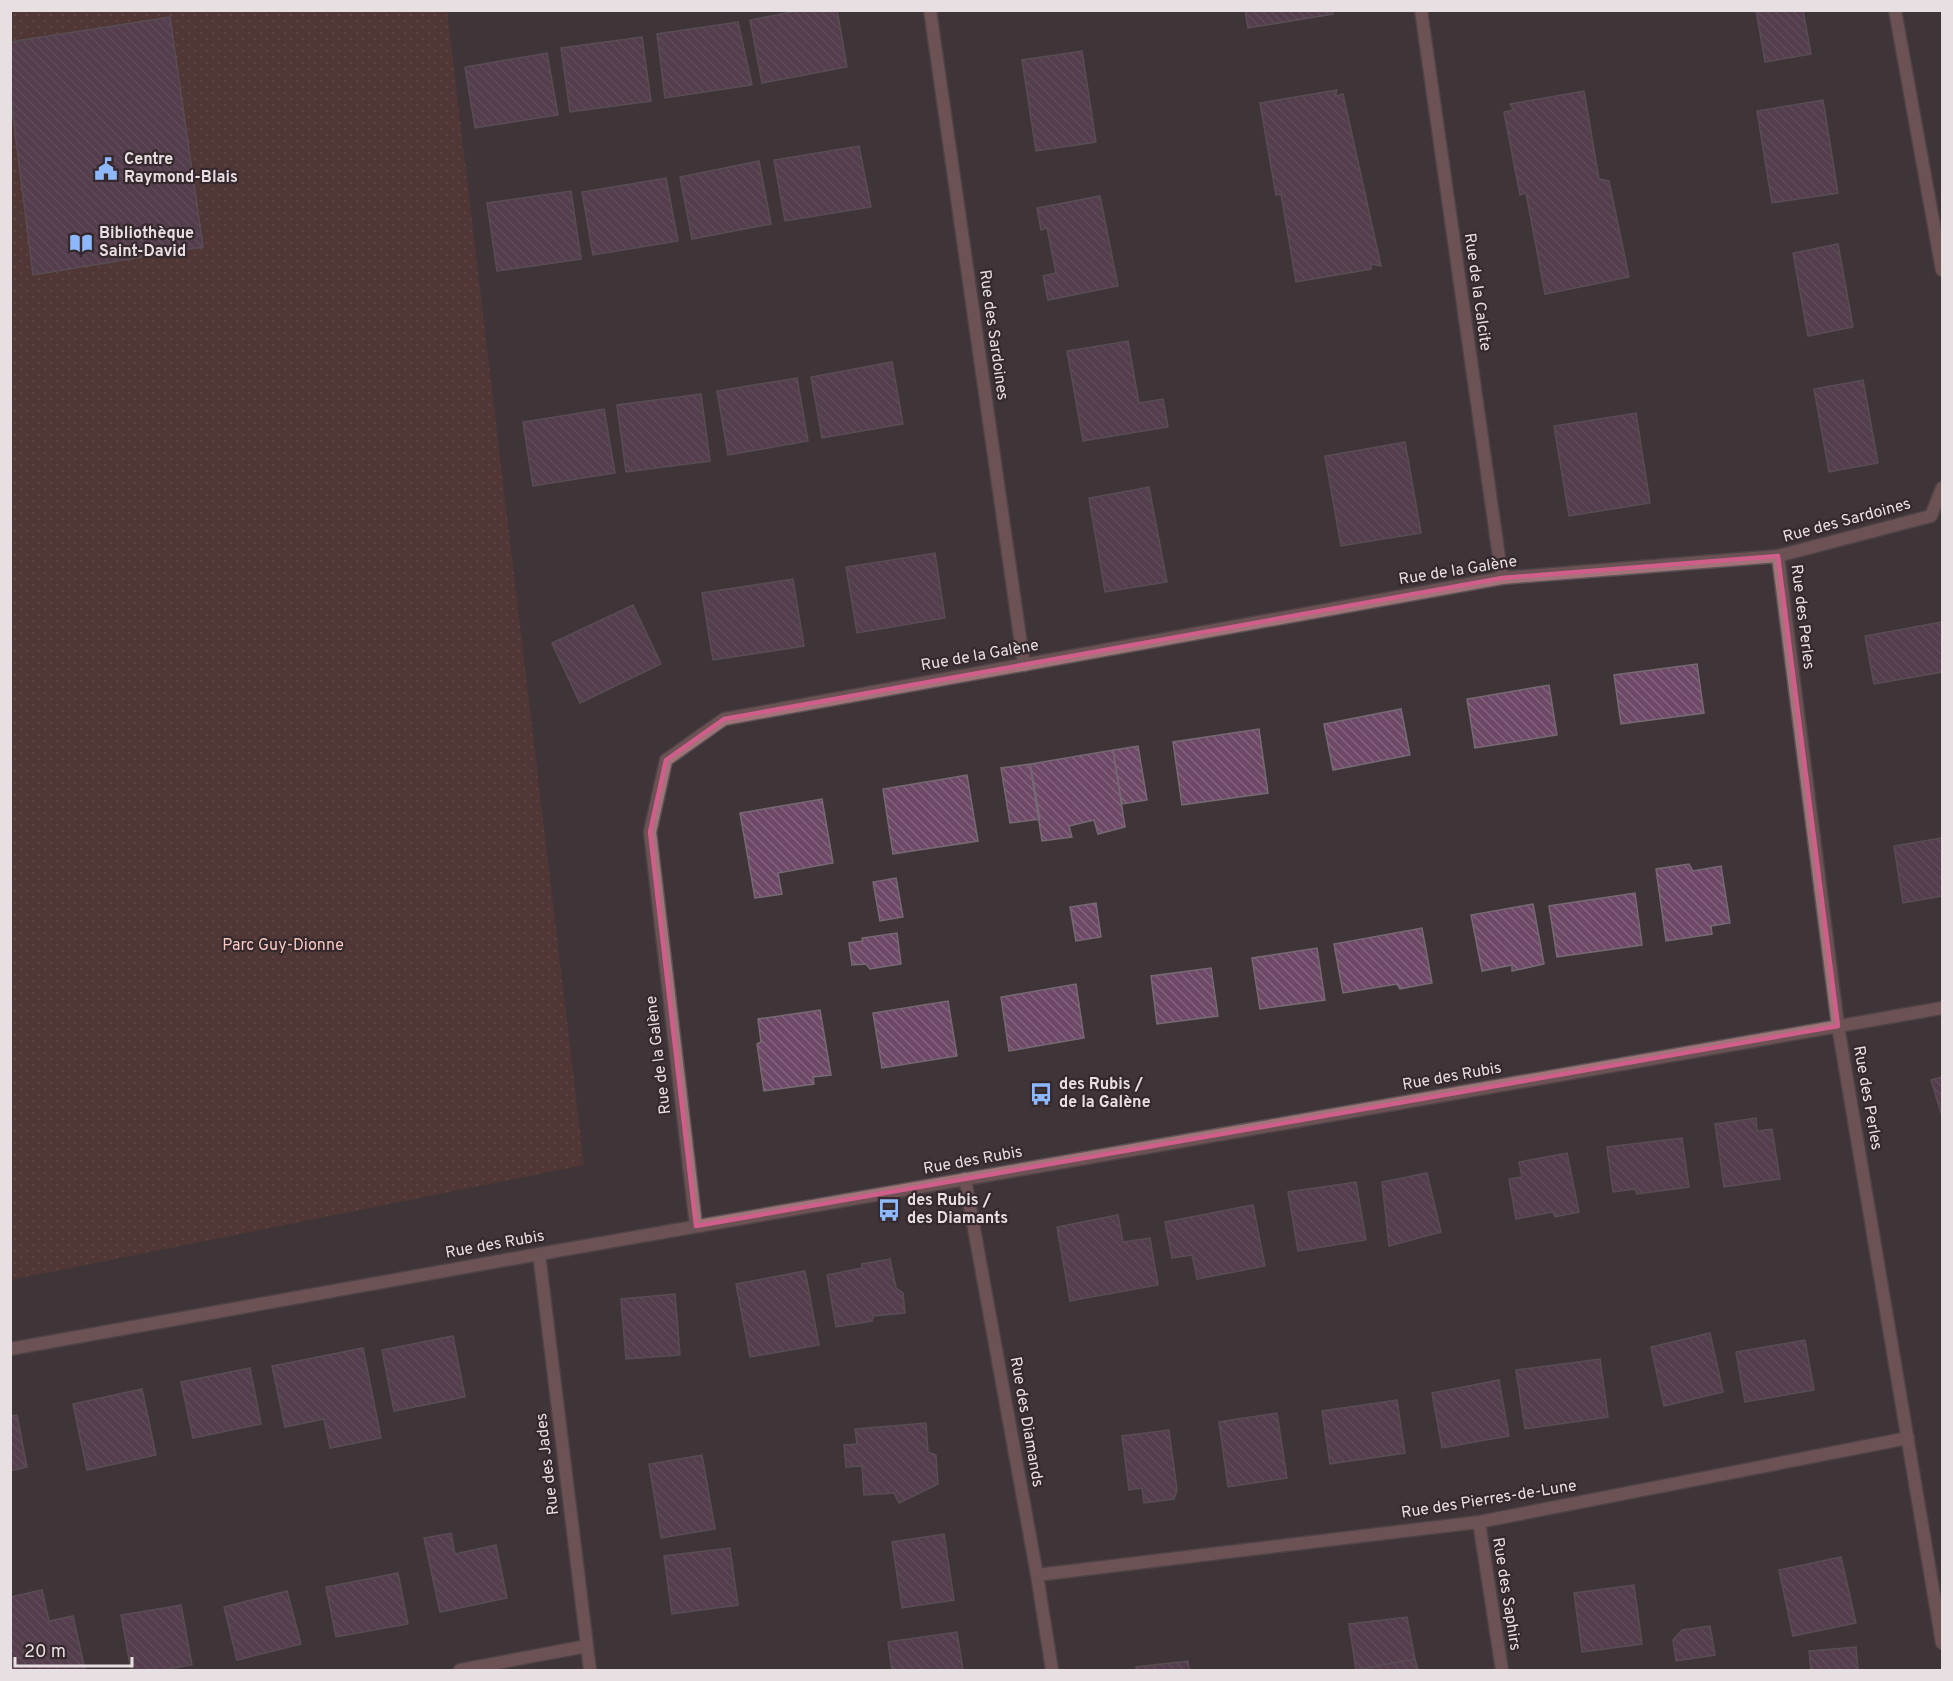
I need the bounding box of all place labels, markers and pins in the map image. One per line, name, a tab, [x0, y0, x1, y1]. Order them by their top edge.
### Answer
place label: Centre Raymond-Blais	[124, 150, 238, 188]
public building icon: Centre Raymond-Blais	[93, 156, 119, 182]
place label: Bibliothèque Saint-David	[99, 224, 194, 262]
library icon: Bibliothèque Saint-David	[68, 230, 94, 256]
place label: des Rubis / de la Galène	[1059, 1075, 1151, 1113]
bus stop icon: des Rubis / de la Galène	[1028, 1081, 1054, 1107]
place label: des Rubis / des Diamants	[907, 1191, 1008, 1229]
bus stop icon: des Rubis / des Diamants	[876, 1197, 902, 1223]

